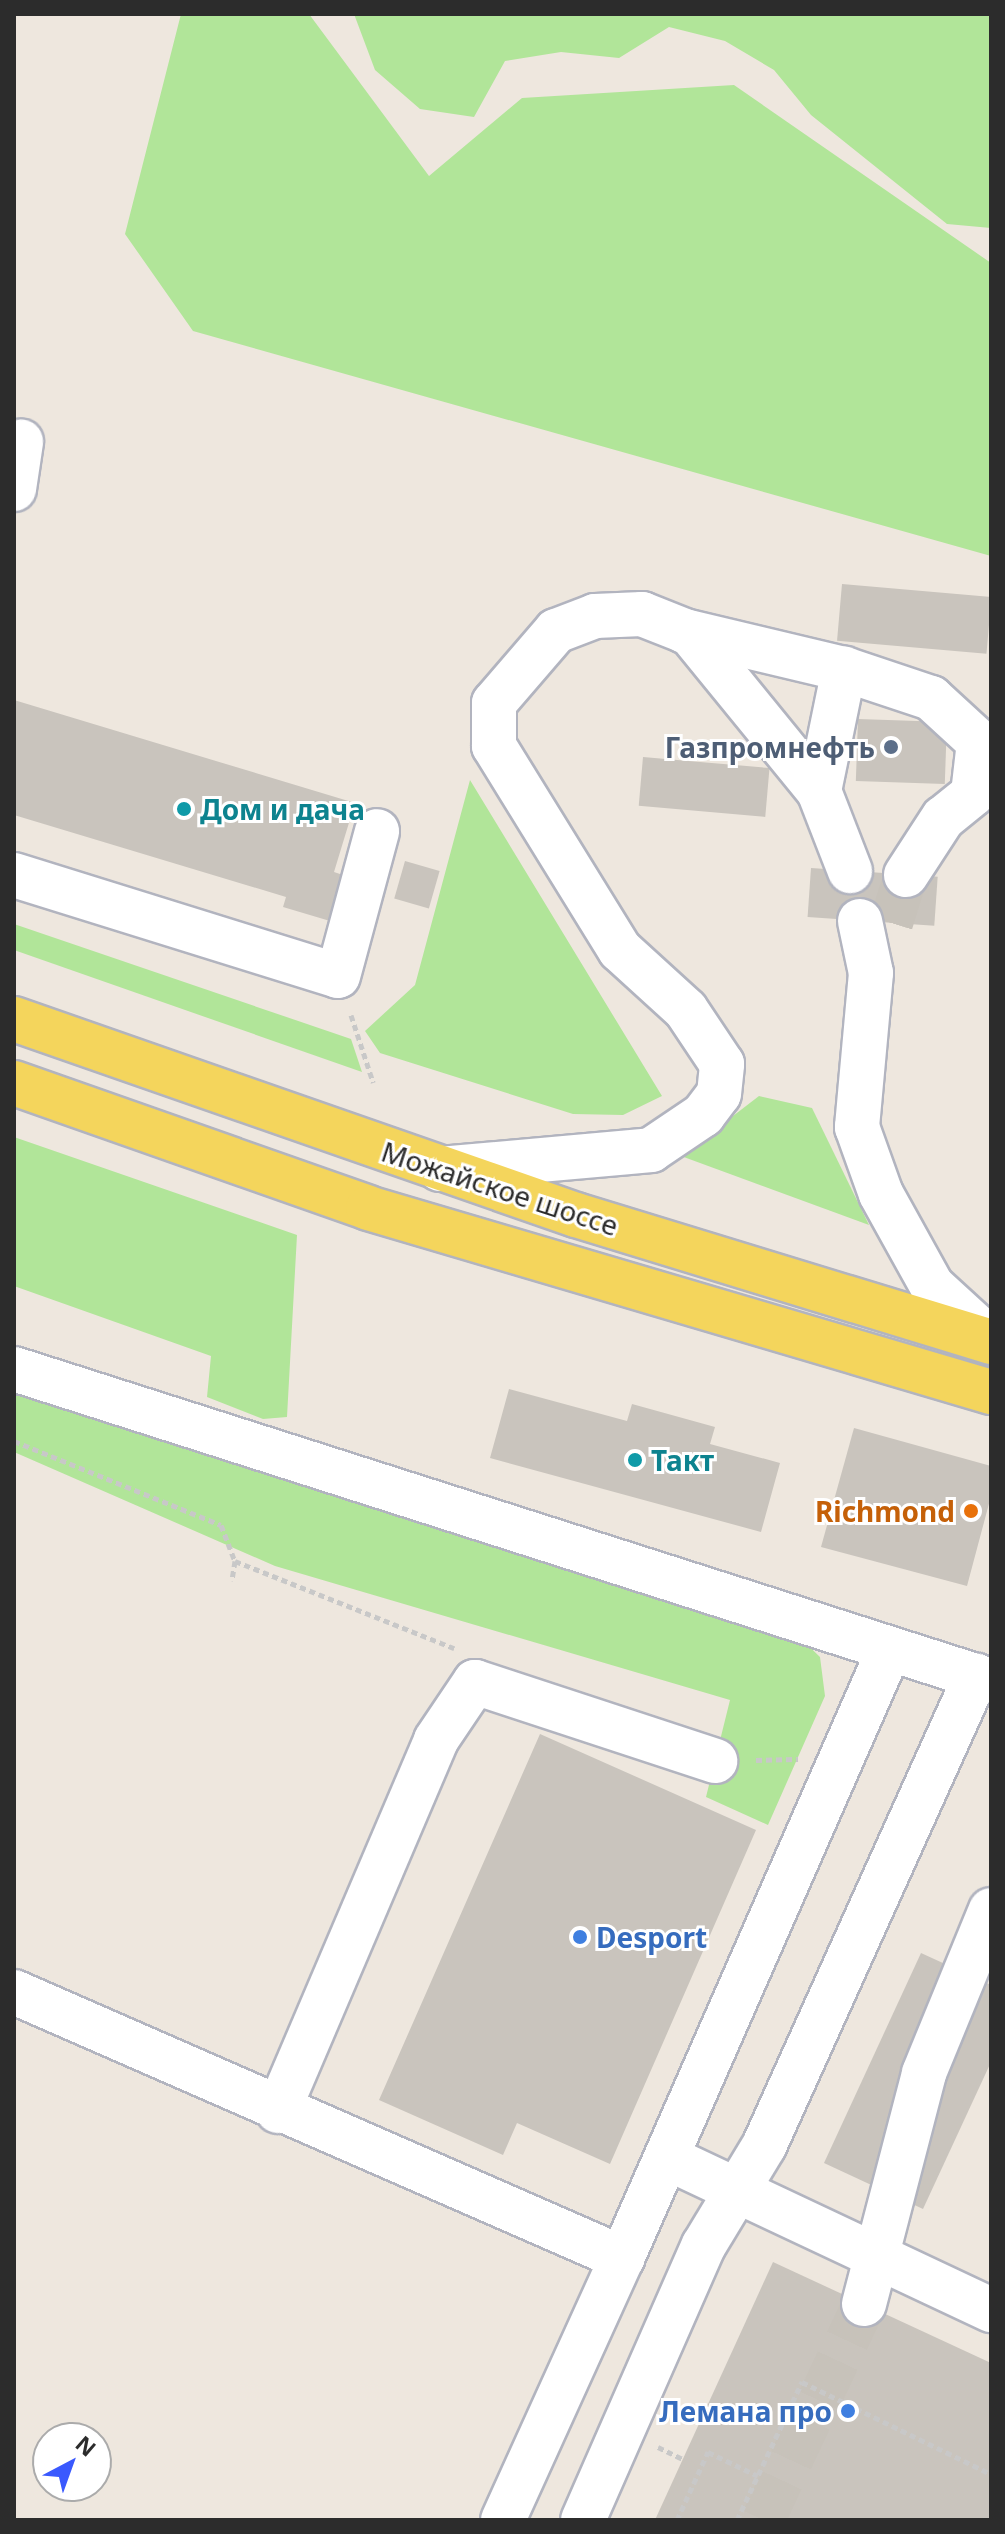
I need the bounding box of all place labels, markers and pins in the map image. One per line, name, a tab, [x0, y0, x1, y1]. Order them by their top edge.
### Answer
place label: Газпромнефть	[665, 730, 875, 764]
marker: Газпромнефть	[882, 738, 900, 756]
place label: Дом и дача	[200, 792, 365, 826]
marker: Дом и дача	[175, 800, 193, 818]
place label: Такт	[651, 1443, 714, 1477]
marker: Такт	[626, 1451, 644, 1469]
place label: Richmond	[815, 1494, 955, 1528]
marker: Richmond	[962, 1502, 980, 1520]
place label: Desport	[596, 1920, 707, 1954]
marker: Desport	[571, 1928, 589, 1946]
place label: Лемана про	[659, 2394, 832, 2428]
marker: Лемана про	[839, 2402, 857, 2420]

